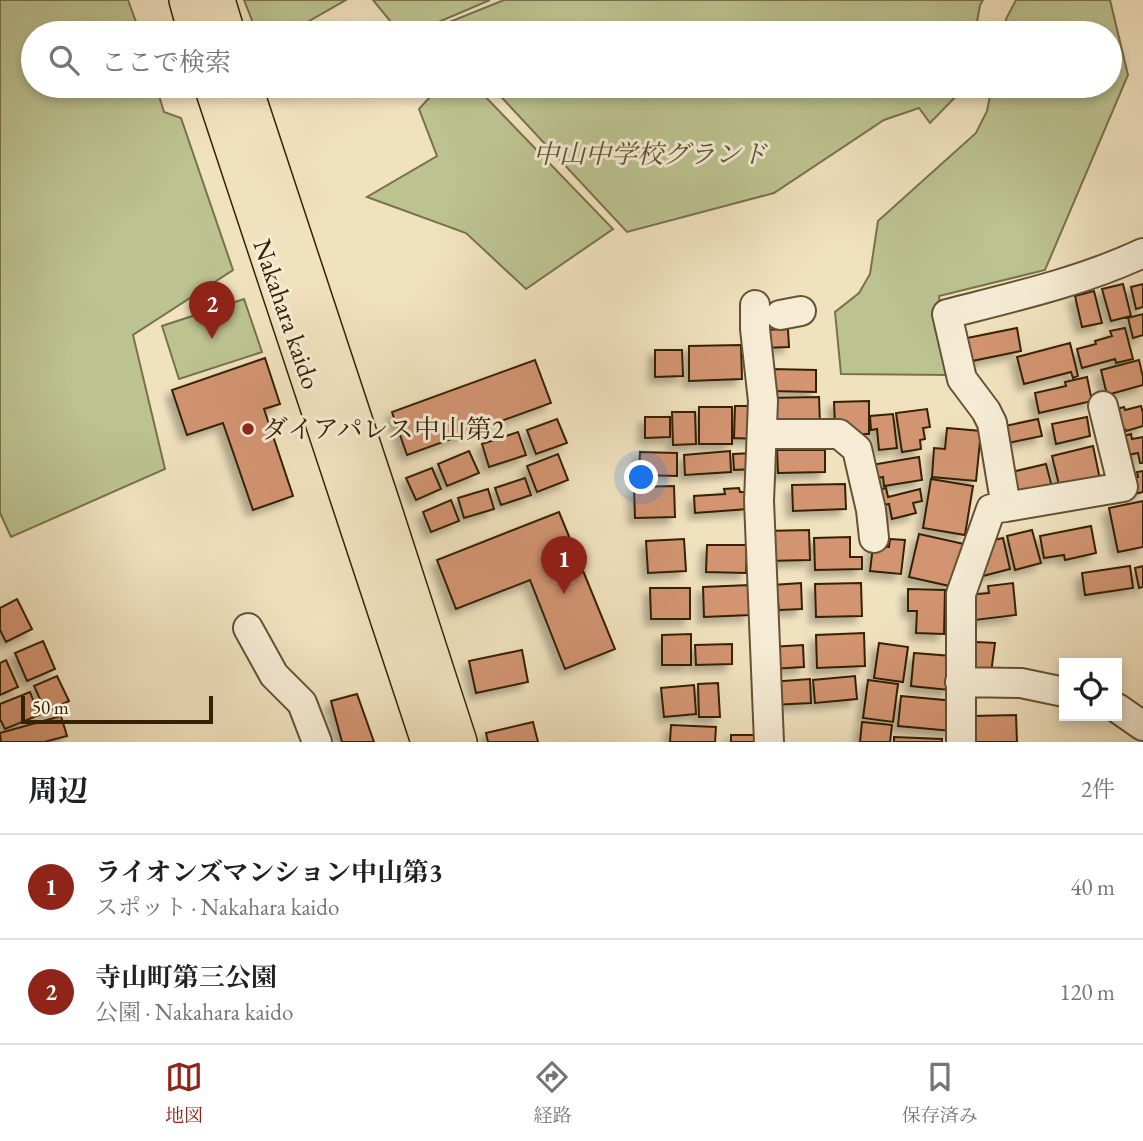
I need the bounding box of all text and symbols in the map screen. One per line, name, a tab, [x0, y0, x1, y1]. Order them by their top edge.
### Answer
search box	[21, 21, 1122, 98]
icon: search	[45, 41, 83, 79]
text: ここで検索	[101, 45, 231, 79]
park label: 中山中学校グランド	[533, 137, 768, 171]
street label: Nakahara kaido	[245, 234, 329, 394]
pin: 2	[189, 281, 235, 339]
place label: ダイアパレス中山第2	[262, 412, 505, 446]
marker: ダイアパレス中山第2	[240, 421, 256, 437]
your location	[624, 460, 658, 494]
pin: 1	[541, 536, 587, 594]
map controls	[1059, 658, 1122, 721]
button: locate	[1059, 658, 1122, 721]
scale bar	[21, 693, 214, 725]
text: 50 m	[32, 695, 69, 720]
text: 周辺	[28, 771, 88, 810]
text: 2件	[1081, 774, 1115, 804]
text: ライオンズマンション中山第3	[95, 855, 443, 889]
text: 1	[45, 872, 57, 902]
text: 40 m	[1070, 872, 1115, 902]
text: スポット · Nakahara kaido	[95, 892, 339, 922]
text: 寺山町第三公園	[95, 960, 277, 994]
text: 2	[45, 977, 57, 1007]
text: 120 m	[1059, 977, 1115, 1007]
text: 公園 · Nakahara kaido	[95, 997, 293, 1027]
tab: 地図	[165, 1058, 203, 1128]
tab: 経路	[533, 1058, 572, 1128]
tab: 保存済み	[902, 1058, 978, 1128]

